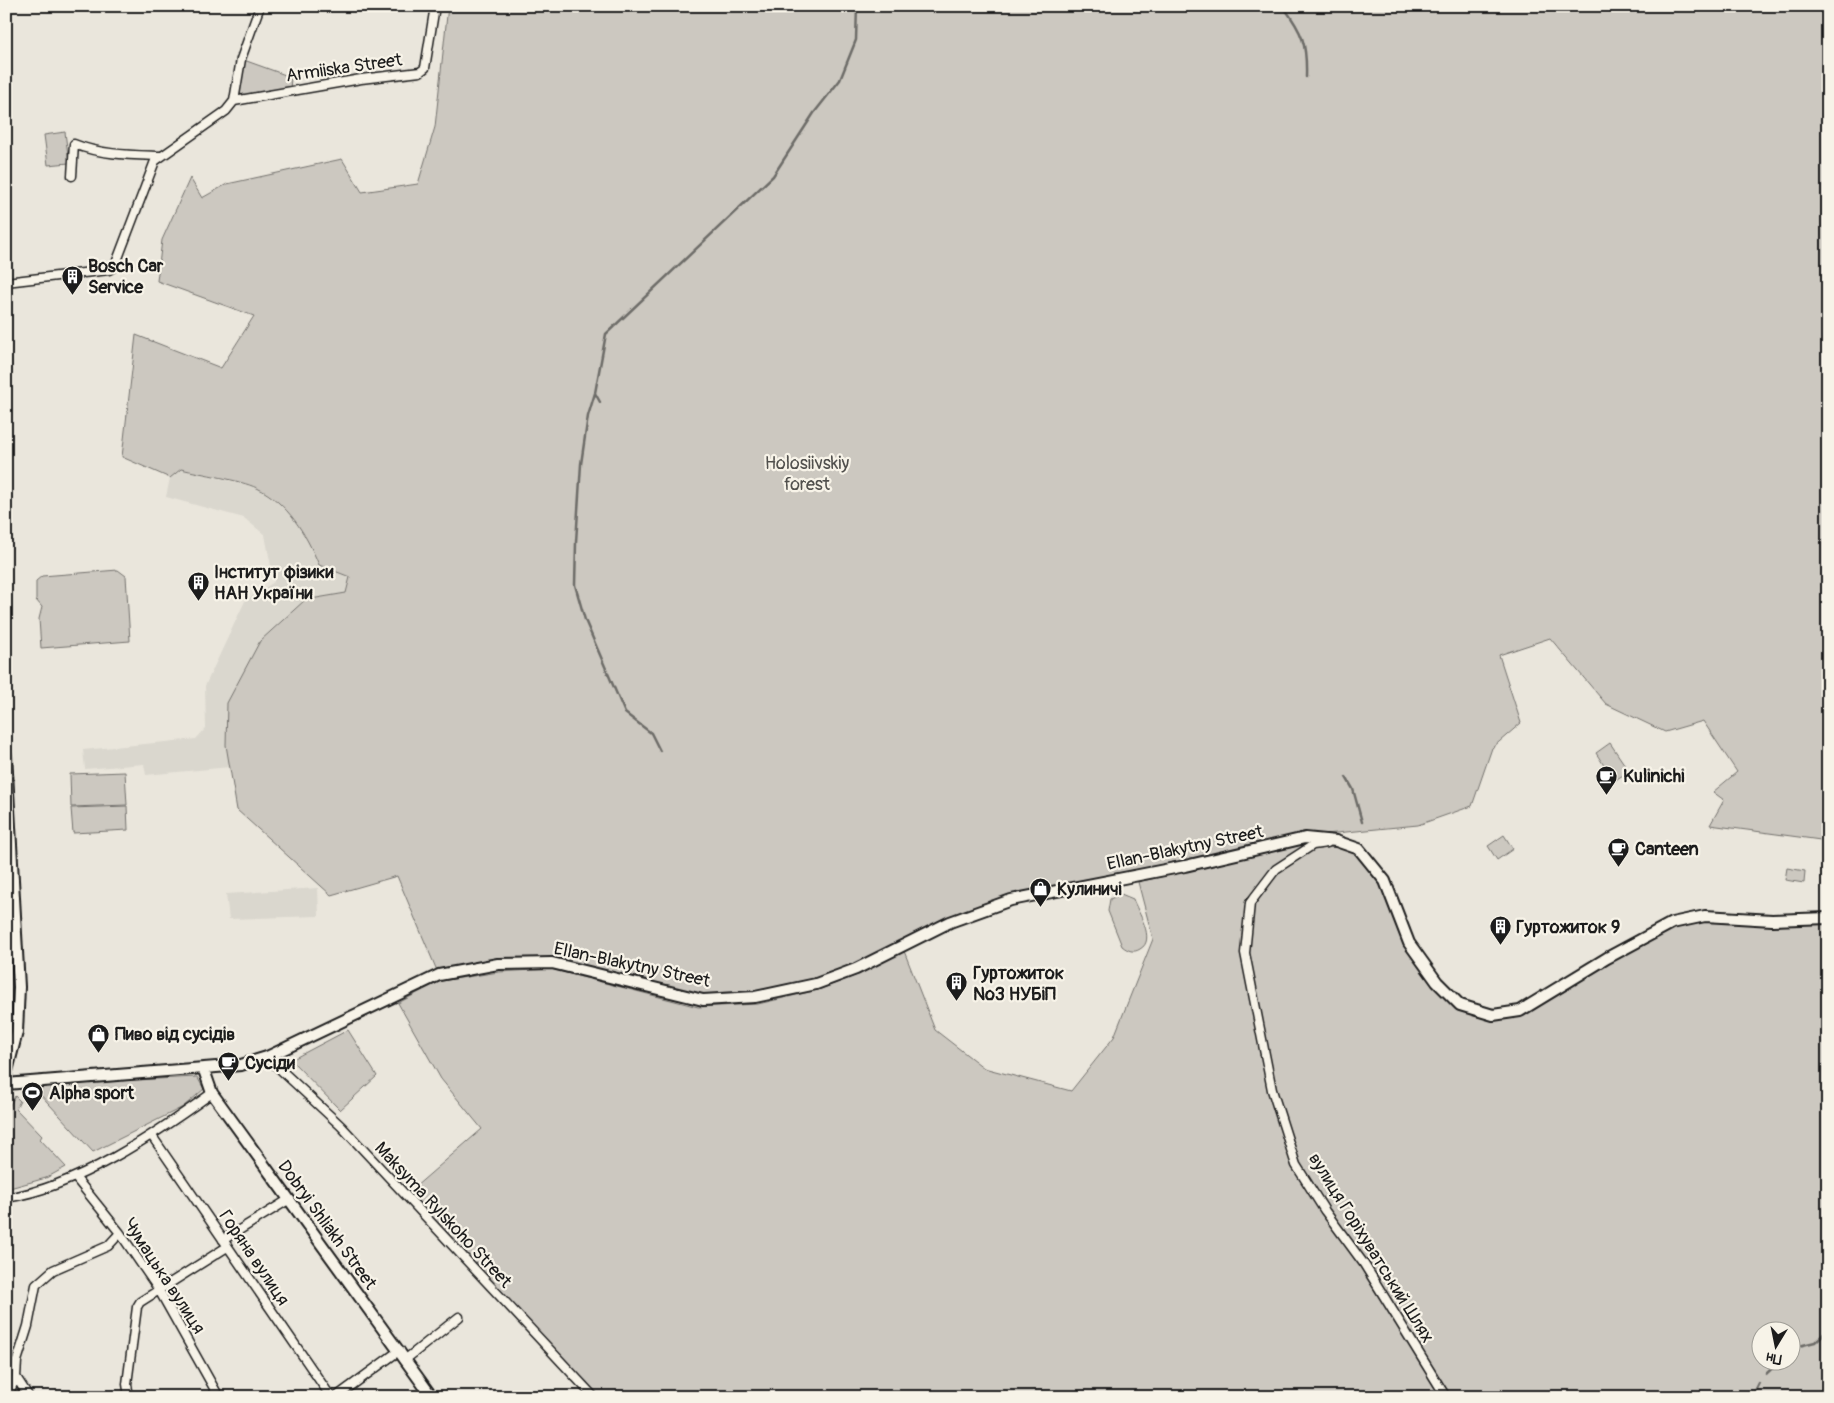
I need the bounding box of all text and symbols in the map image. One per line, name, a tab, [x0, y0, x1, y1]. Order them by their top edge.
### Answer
street label: Armiiska Street	[284, 48, 404, 88]
place label: Bosch Car Service	[88, 255, 164, 299]
building icon: Bosch Car Service	[60, 264, 84, 295]
park label: Holosiivskiy forest	[765, 452, 850, 496]
place label: Інститут фізики НАН України	[214, 561, 333, 605]
building icon: Інститут фізики НАН України	[186, 570, 210, 601]
cafe icon: Kulinichi	[1595, 764, 1619, 795]
place label: Kulinichi	[1623, 765, 1685, 788]
street label: Ellan-Blakytny Street	[1105, 820, 1266, 876]
cafe icon: Canteen	[1607, 837, 1631, 868]
place label: Canteen	[1635, 838, 1699, 861]
shop icon: Кулиничі	[1029, 877, 1053, 908]
place label: Кулиничі	[1057, 878, 1122, 901]
building icon: Гуртожиток 9	[1488, 915, 1512, 946]
place label: Гуртожиток 9	[1516, 916, 1620, 939]
street label: Ellan-Blakytny Street	[552, 937, 713, 993]
place label: Гуртожиток №3 НУБіП	[973, 962, 1064, 1006]
building icon: Гуртожиток №3 НУБіП	[945, 971, 969, 1002]
shop icon: Пиво від сусідів	[87, 1022, 111, 1053]
place label: Пиво від сусідів	[115, 1023, 235, 1046]
cafe icon: Сусіди	[217, 1051, 241, 1082]
place label: Сусіди	[245, 1052, 295, 1075]
sports icon: Alpha sport	[21, 1081, 45, 1112]
place label: Alpha sport	[49, 1082, 135, 1105]
street label: Maksyma Rylskoho Street	[369, 1137, 517, 1293]
street label: вулиця Горіхуватський Шлях	[1303, 1149, 1439, 1347]
street label: Dobryi Shliakh Street	[272, 1156, 382, 1295]
street label: Горяна вулиця	[214, 1206, 294, 1310]
street label: Чумацька вулиця	[118, 1214, 210, 1338]
north arrow	[1752, 1320, 1802, 1370]
text: Пн	[1765, 1349, 1783, 1368]

